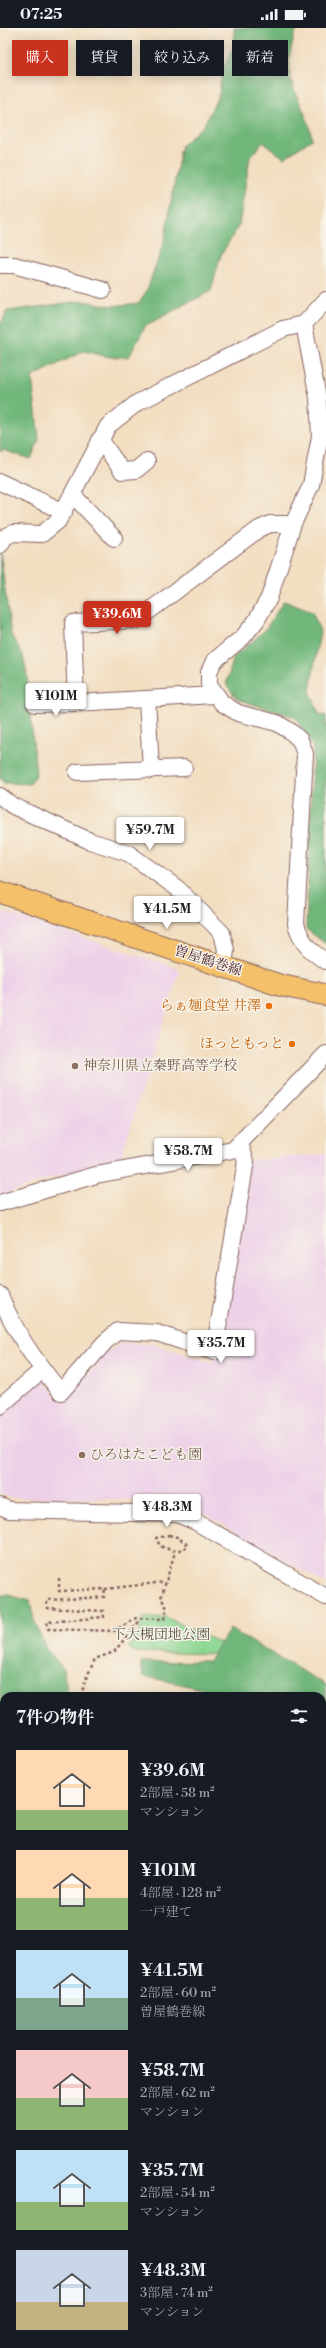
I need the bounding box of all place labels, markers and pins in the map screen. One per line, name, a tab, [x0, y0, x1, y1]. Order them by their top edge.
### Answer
pin: ¥39.6M	[84, 601, 150, 635]
pin: ¥101M	[28, 683, 84, 717]
pin: ¥59.7M	[117, 817, 183, 851]
pin: ¥41.5M	[134, 896, 200, 930]
place label: らぁ麺食堂 井澤	[160, 997, 261, 1015]
marker: らぁ麺食堂 井澤	[264, 1001, 274, 1011]
place label: ほっともっと	[200, 1035, 284, 1053]
marker: ほっともっと	[287, 1039, 297, 1049]
place label: 神奈川県立秦野高等学校	[83, 1057, 237, 1075]
marker: 神奈川県立秦野高等学校	[70, 1061, 80, 1071]
pin: ¥58.7M	[155, 1138, 221, 1172]
pin: ¥35.7M	[188, 1330, 254, 1364]
place label: ひろはたこども園	[90, 1446, 202, 1464]
marker: ひろはたこども園	[77, 1450, 87, 1460]
pin: ¥48.3M	[134, 1494, 200, 1528]

